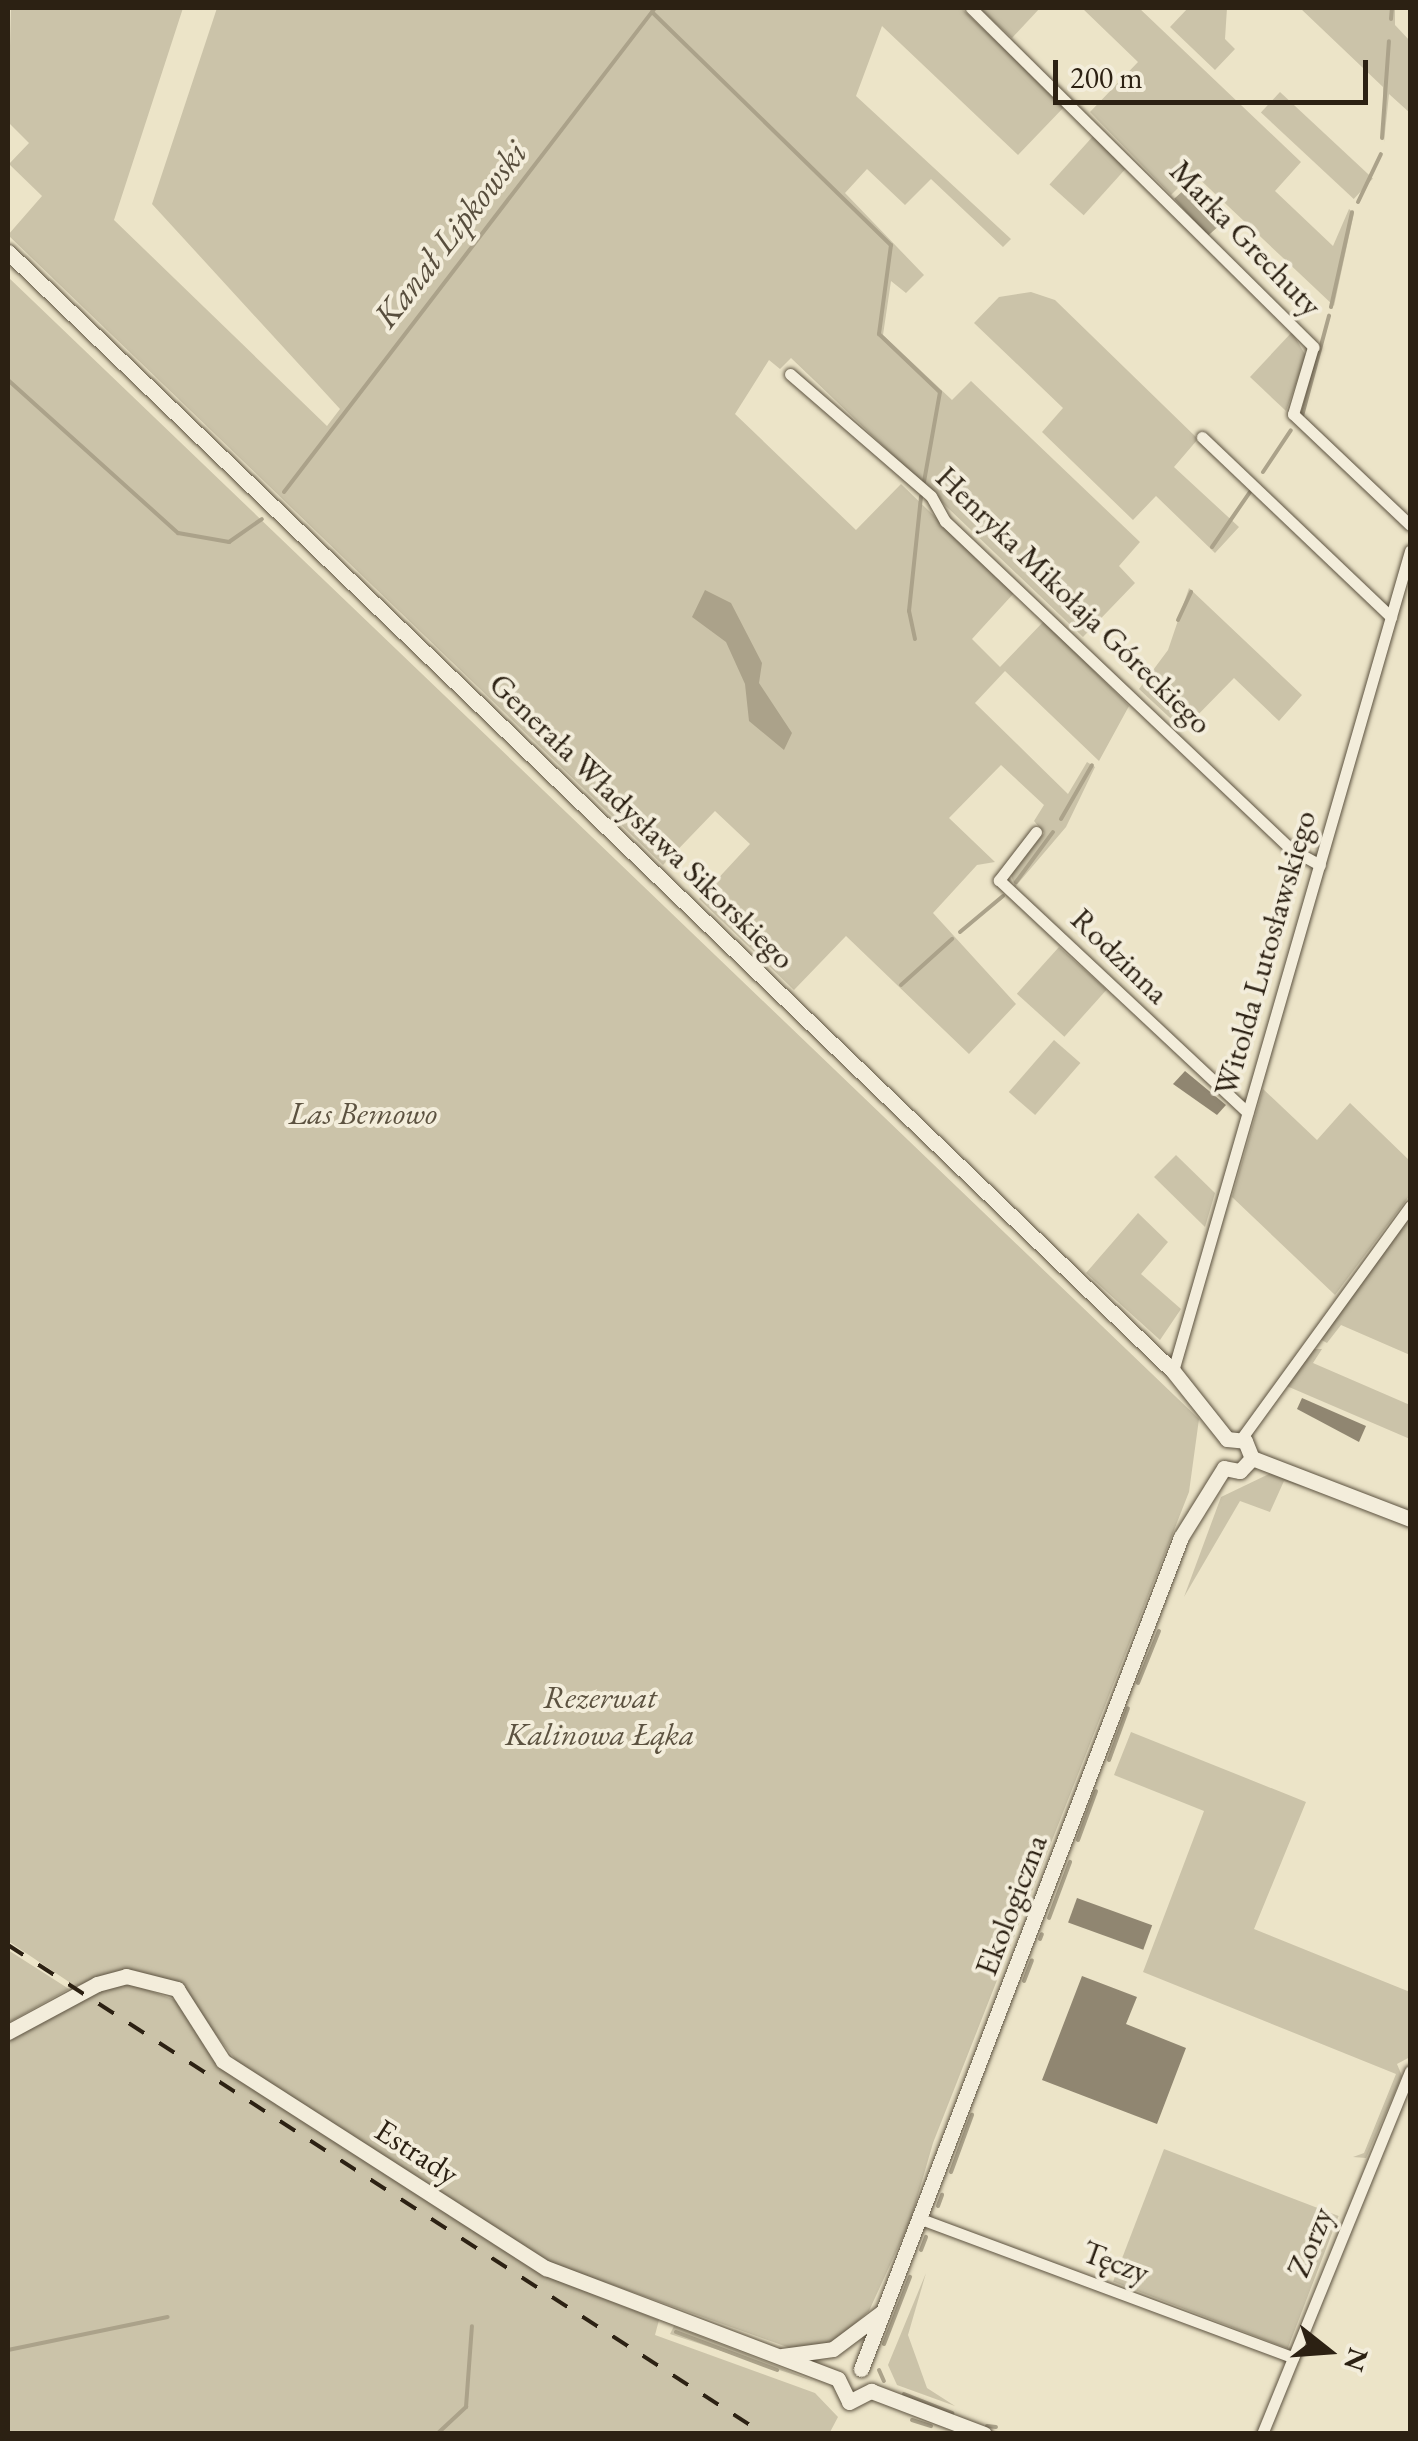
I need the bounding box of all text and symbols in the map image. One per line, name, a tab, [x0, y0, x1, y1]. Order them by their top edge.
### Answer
scale bar	[1058, 40, 1373, 102]
text: 200 m	[1070, 58, 1143, 97]
water label: Kanał Lipkowski	[364, 132, 536, 336]
street label: Marka Grechuty	[1162, 152, 1330, 324]
street label: Henryka Mikołaja Góreckiego	[928, 458, 1220, 742]
street label: Generała Władysława Sikorskiego	[481, 665, 803, 977]
street label: Witolda Lutosławskiego	[1206, 806, 1324, 1100]
street label: Rodzinna	[1063, 900, 1177, 1012]
park label: Las Bemowo	[289, 1094, 437, 1132]
park label: Rezerwat Kalinowa Łąka	[505, 1679, 695, 1754]
street label: Ekologiczna	[967, 1829, 1055, 1981]
street label: Estrady	[368, 2111, 466, 2193]
street label: Zorzy	[1279, 2201, 1341, 2283]
street label: Tęczy	[1077, 2232, 1155, 2292]
north arrow	[1278, 2301, 1378, 2401]
text: N	[1336, 2344, 1377, 2376]

